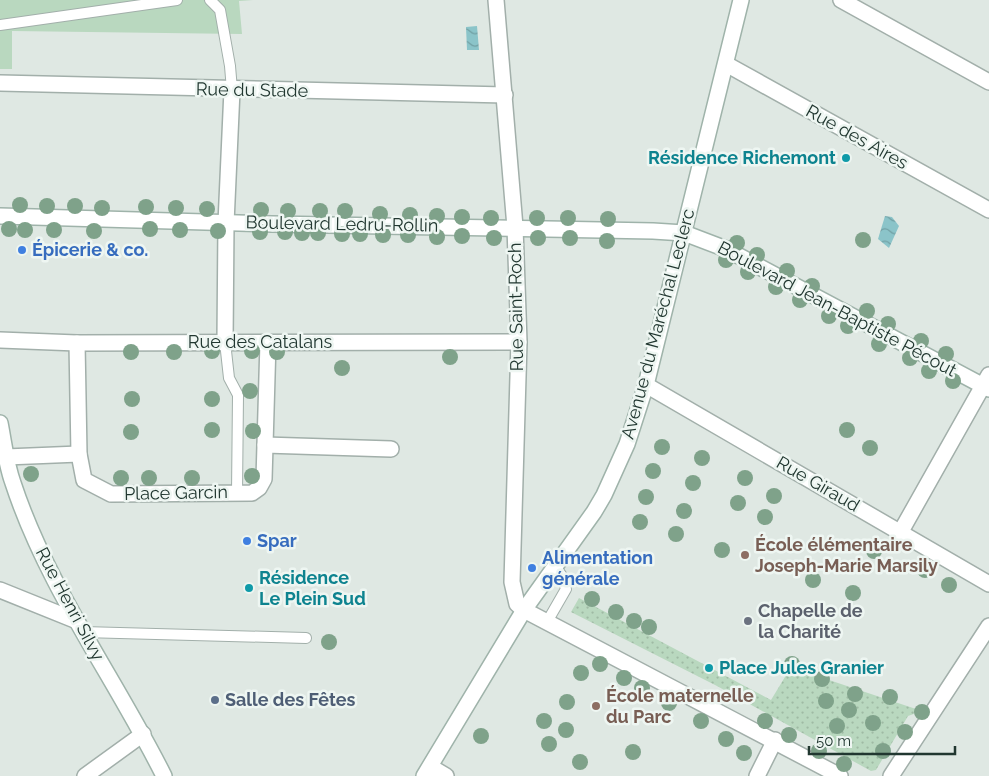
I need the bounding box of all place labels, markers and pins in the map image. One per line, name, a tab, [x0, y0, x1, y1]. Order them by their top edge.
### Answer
place label: Résidence Richemont	[648, 147, 836, 168]
marker: Résidence Richemont	[840, 152, 852, 164]
place label: Épicerie & co.	[32, 239, 148, 260]
marker: Épicerie & co.	[16, 244, 28, 256]
place label: Spar	[257, 530, 297, 551]
place label: École élémentaire Joseph-Marie Marsily	[755, 534, 938, 576]
marker: Spar	[241, 535, 253, 547]
place label: Alimentation générale	[542, 547, 653, 589]
marker: École élémentaire Joseph-Marie Marsily	[739, 549, 751, 561]
marker: Alimentation générale	[526, 562, 538, 574]
place label: Résidence Le Plein Sud	[259, 567, 366, 609]
marker: Résidence Le Plein Sud	[243, 582, 255, 594]
place label: Chapelle de la Charité	[758, 600, 863, 642]
marker: Chapelle de la Charité	[742, 615, 754, 627]
place label: Place Jules Granier	[719, 657, 884, 678]
marker: Place Jules Granier	[703, 662, 715, 674]
place label: École maternelle du Parc	[606, 685, 754, 727]
place label: Salle des Fêtes	[225, 689, 355, 710]
marker: Salle des Fêtes	[209, 694, 221, 706]
marker: École maternelle du Parc	[590, 700, 602, 712]

